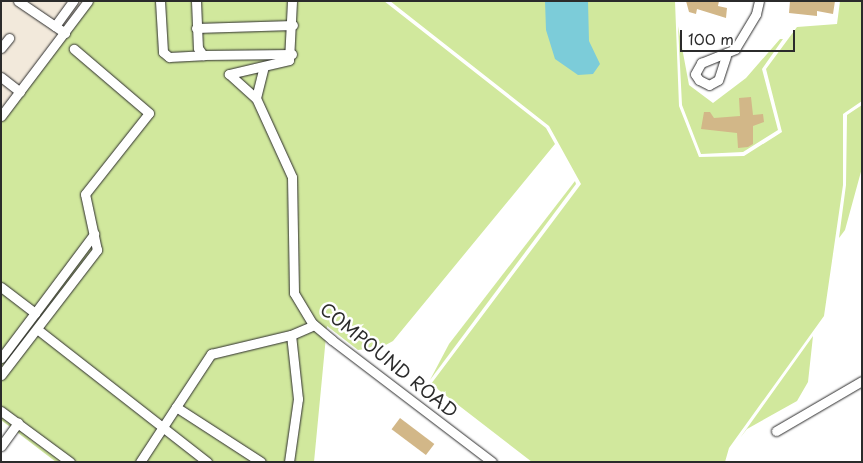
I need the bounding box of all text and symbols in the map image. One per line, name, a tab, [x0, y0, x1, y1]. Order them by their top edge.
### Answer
scale bar	[683, 20, 798, 52]
text: 100 m	[688, 27, 734, 50]
street label: COMPOUND ROAD	[315, 298, 463, 422]

